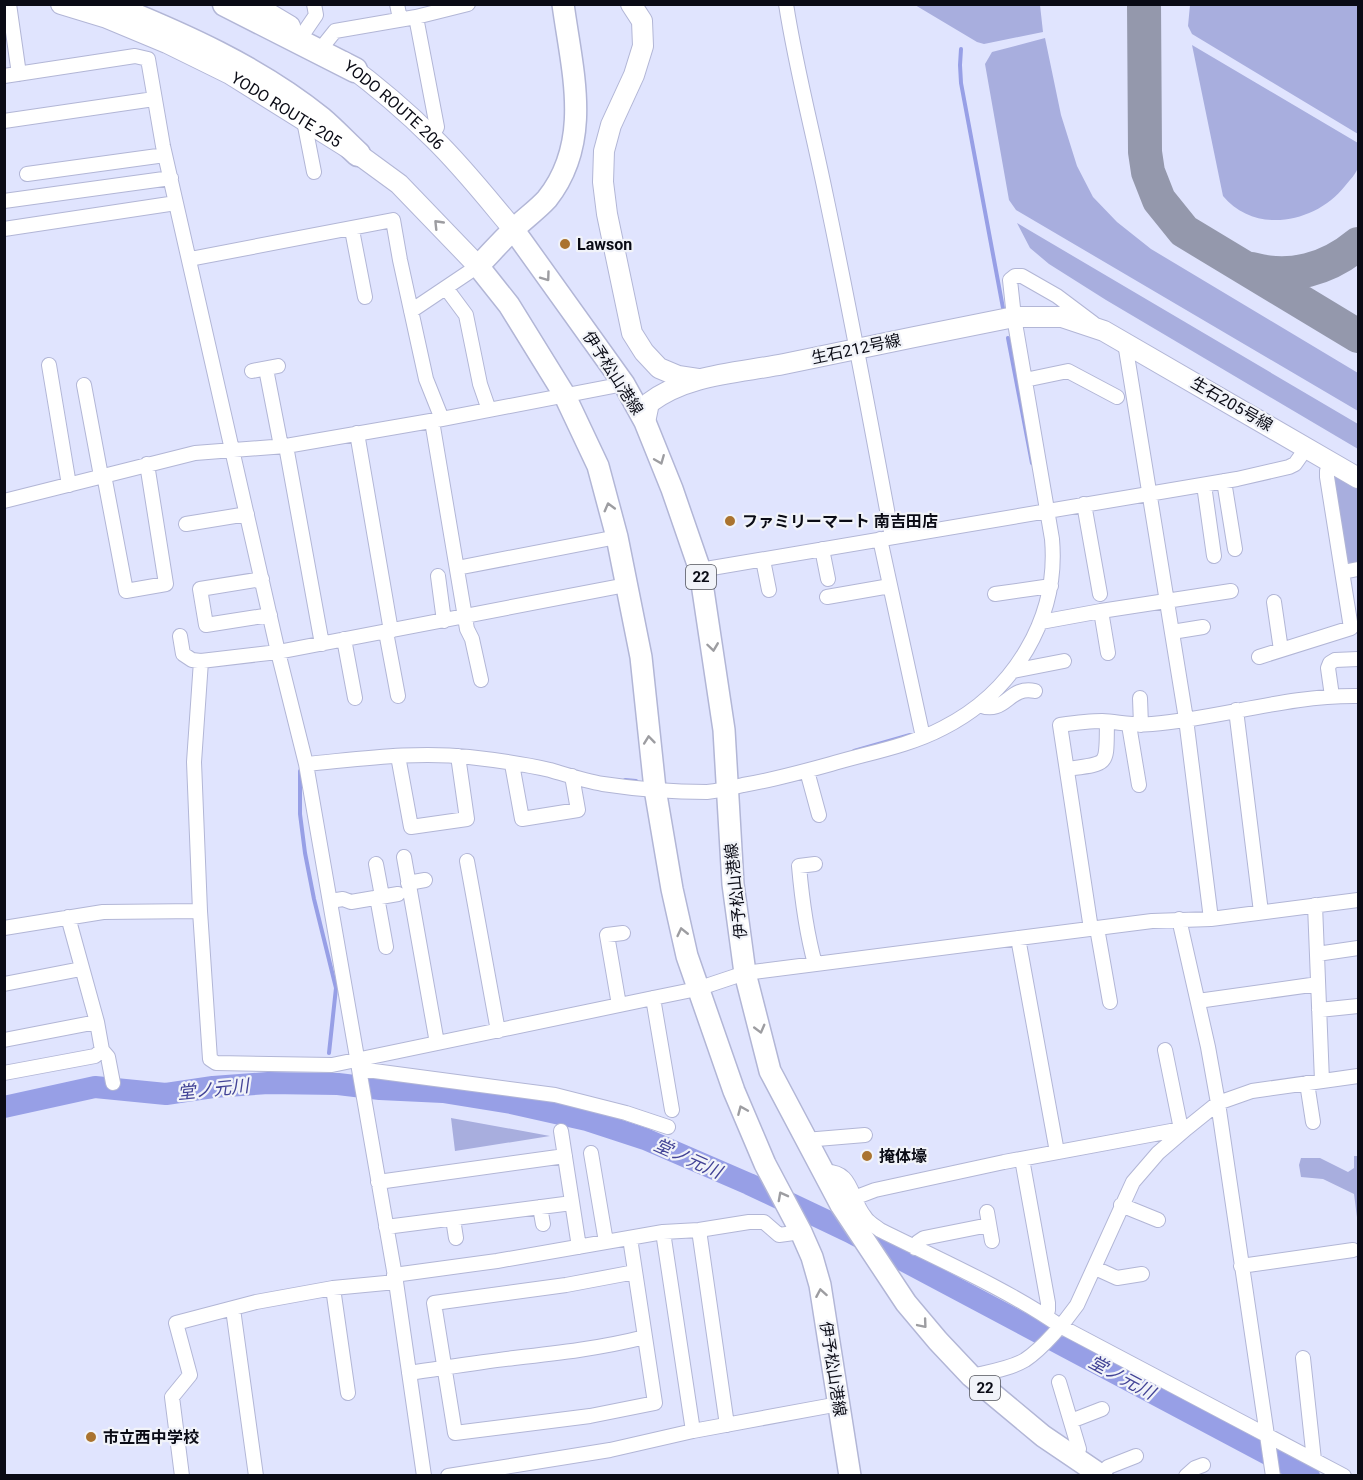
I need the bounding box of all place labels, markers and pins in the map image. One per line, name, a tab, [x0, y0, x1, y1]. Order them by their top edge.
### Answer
place label: Lawson	[577, 235, 632, 254]
marker: Lawson	[558, 237, 572, 251]
place label: ファミリーマート 南吉田店	[742, 512, 938, 531]
marker: ファミリーマート 南吉田店	[723, 514, 737, 528]
place label: 掩体壕	[879, 1147, 927, 1166]
marker: 掩体壕	[860, 1149, 874, 1163]
place label: 市立西中学校	[103, 1428, 199, 1447]
marker: 市立西中学校	[84, 1430, 98, 1444]

